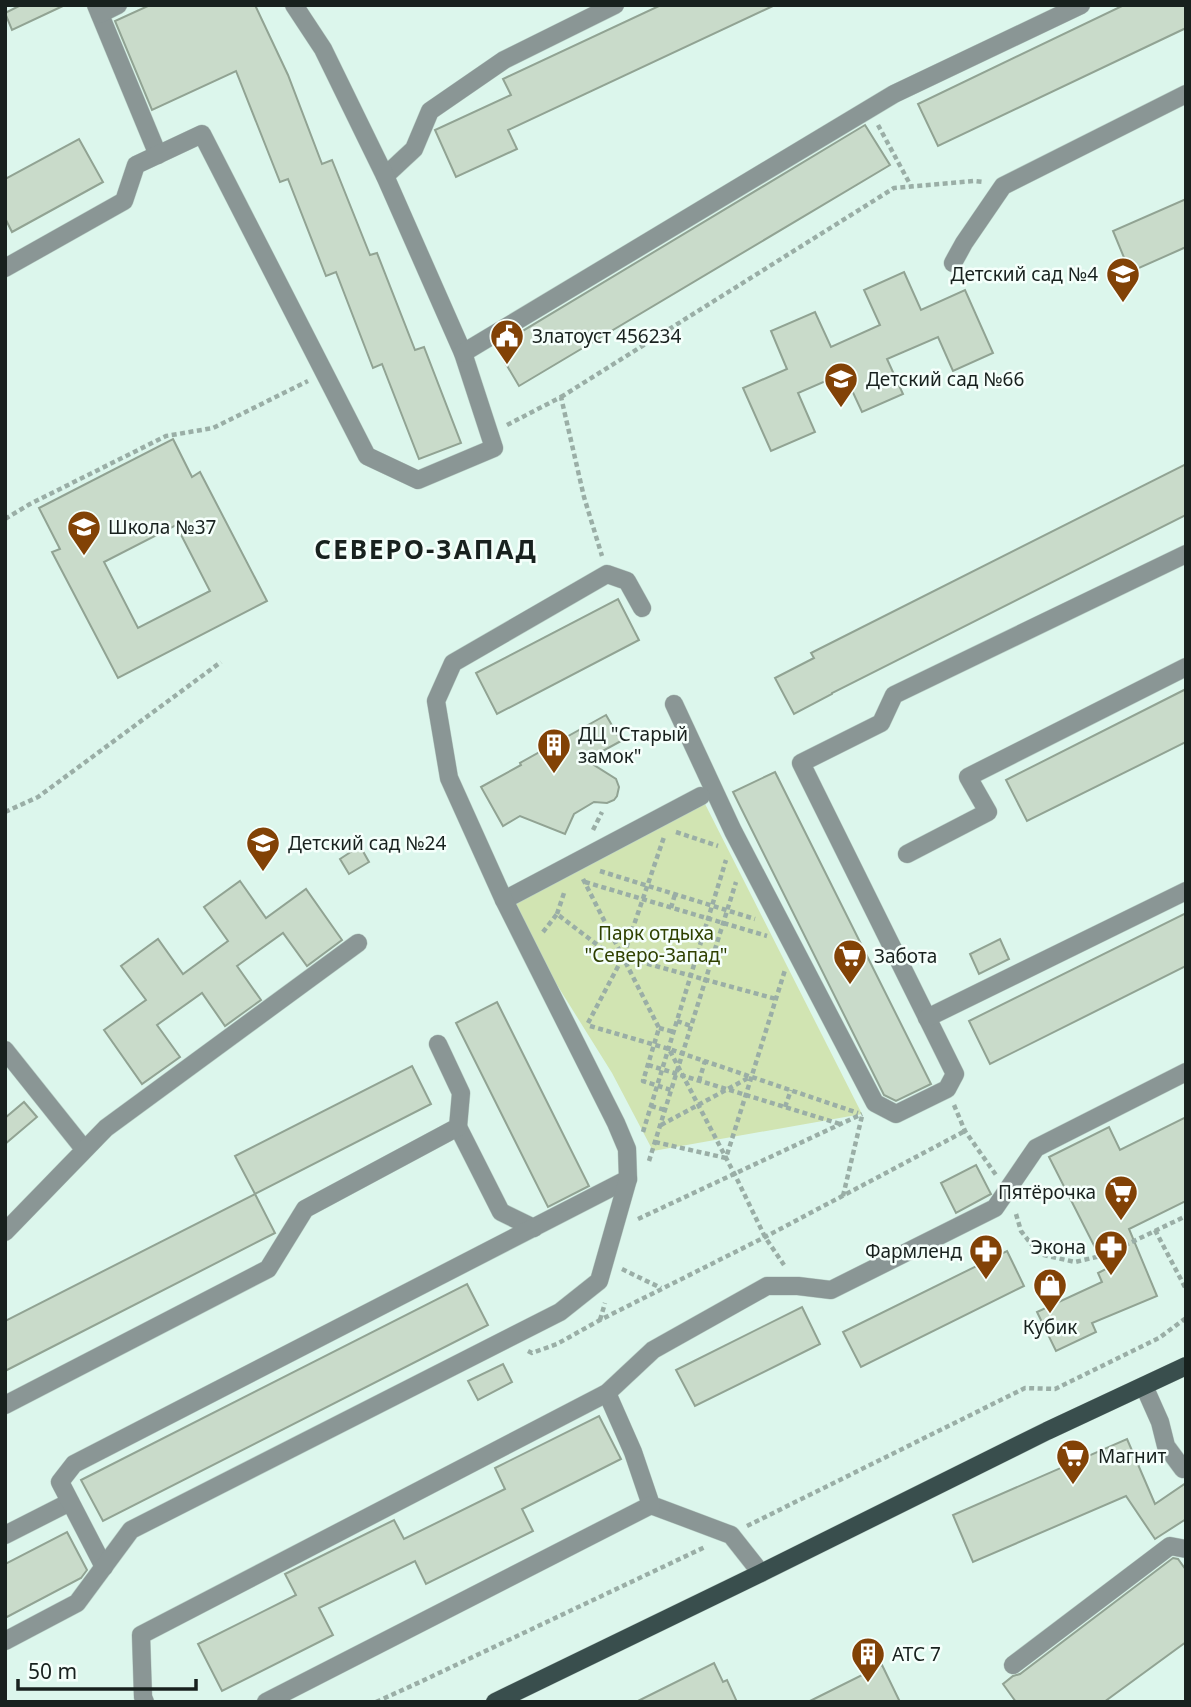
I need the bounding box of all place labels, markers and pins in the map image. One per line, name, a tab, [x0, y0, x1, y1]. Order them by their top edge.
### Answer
school or university icon: Детский сад №4	[1104, 255, 1142, 304]
place label: Детский сад №4	[951, 261, 1098, 287]
public building icon: Златоуст 456234	[488, 317, 526, 366]
place label: Златоуст 456234	[532, 323, 681, 349]
school or university icon: Детский сад №66	[822, 360, 860, 409]
place label: Детский сад №66	[866, 366, 1024, 392]
school or university icon: Школа №37	[65, 508, 103, 557]
place label: Школа №37	[108, 514, 216, 540]
place label: ДЦ "Старый замок"	[578, 721, 688, 769]
building icon: ДЦ "Старый замок"	[535, 726, 573, 775]
school or university icon: Детский сад №24	[244, 824, 282, 873]
place label: Детский сад №24	[288, 830, 446, 856]
supermarket icon: Забота	[831, 937, 869, 986]
place label: Забота	[874, 943, 937, 969]
supermarket icon: Пятёрочка	[1102, 1173, 1140, 1222]
place label: Пятёрочка	[998, 1179, 1096, 1205]
pharmacy icon: Экона	[1092, 1228, 1130, 1277]
pharmacy icon: Фармленд	[967, 1232, 1005, 1281]
place label: Экона	[1030, 1234, 1086, 1260]
place label: Фармленд	[865, 1238, 962, 1264]
shop icon: Кубик	[1031, 1266, 1069, 1315]
place label: Кубик	[1023, 1314, 1077, 1340]
supermarket icon: Магнит	[1054, 1437, 1092, 1486]
place label: Магнит	[1098, 1443, 1167, 1469]
building icon: АТС 7	[849, 1635, 887, 1684]
place label: АТС 7	[892, 1641, 941, 1667]

